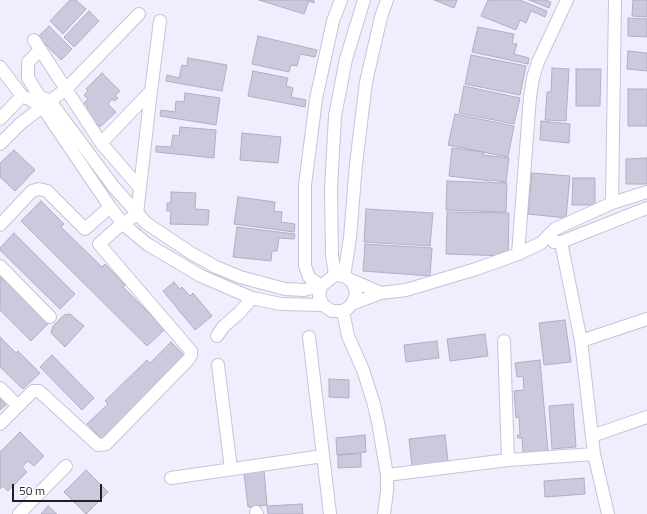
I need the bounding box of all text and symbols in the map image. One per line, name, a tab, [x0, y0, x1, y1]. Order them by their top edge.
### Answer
scale bar	[14, 476, 104, 502]
text: 50 m	[19, 481, 45, 500]

